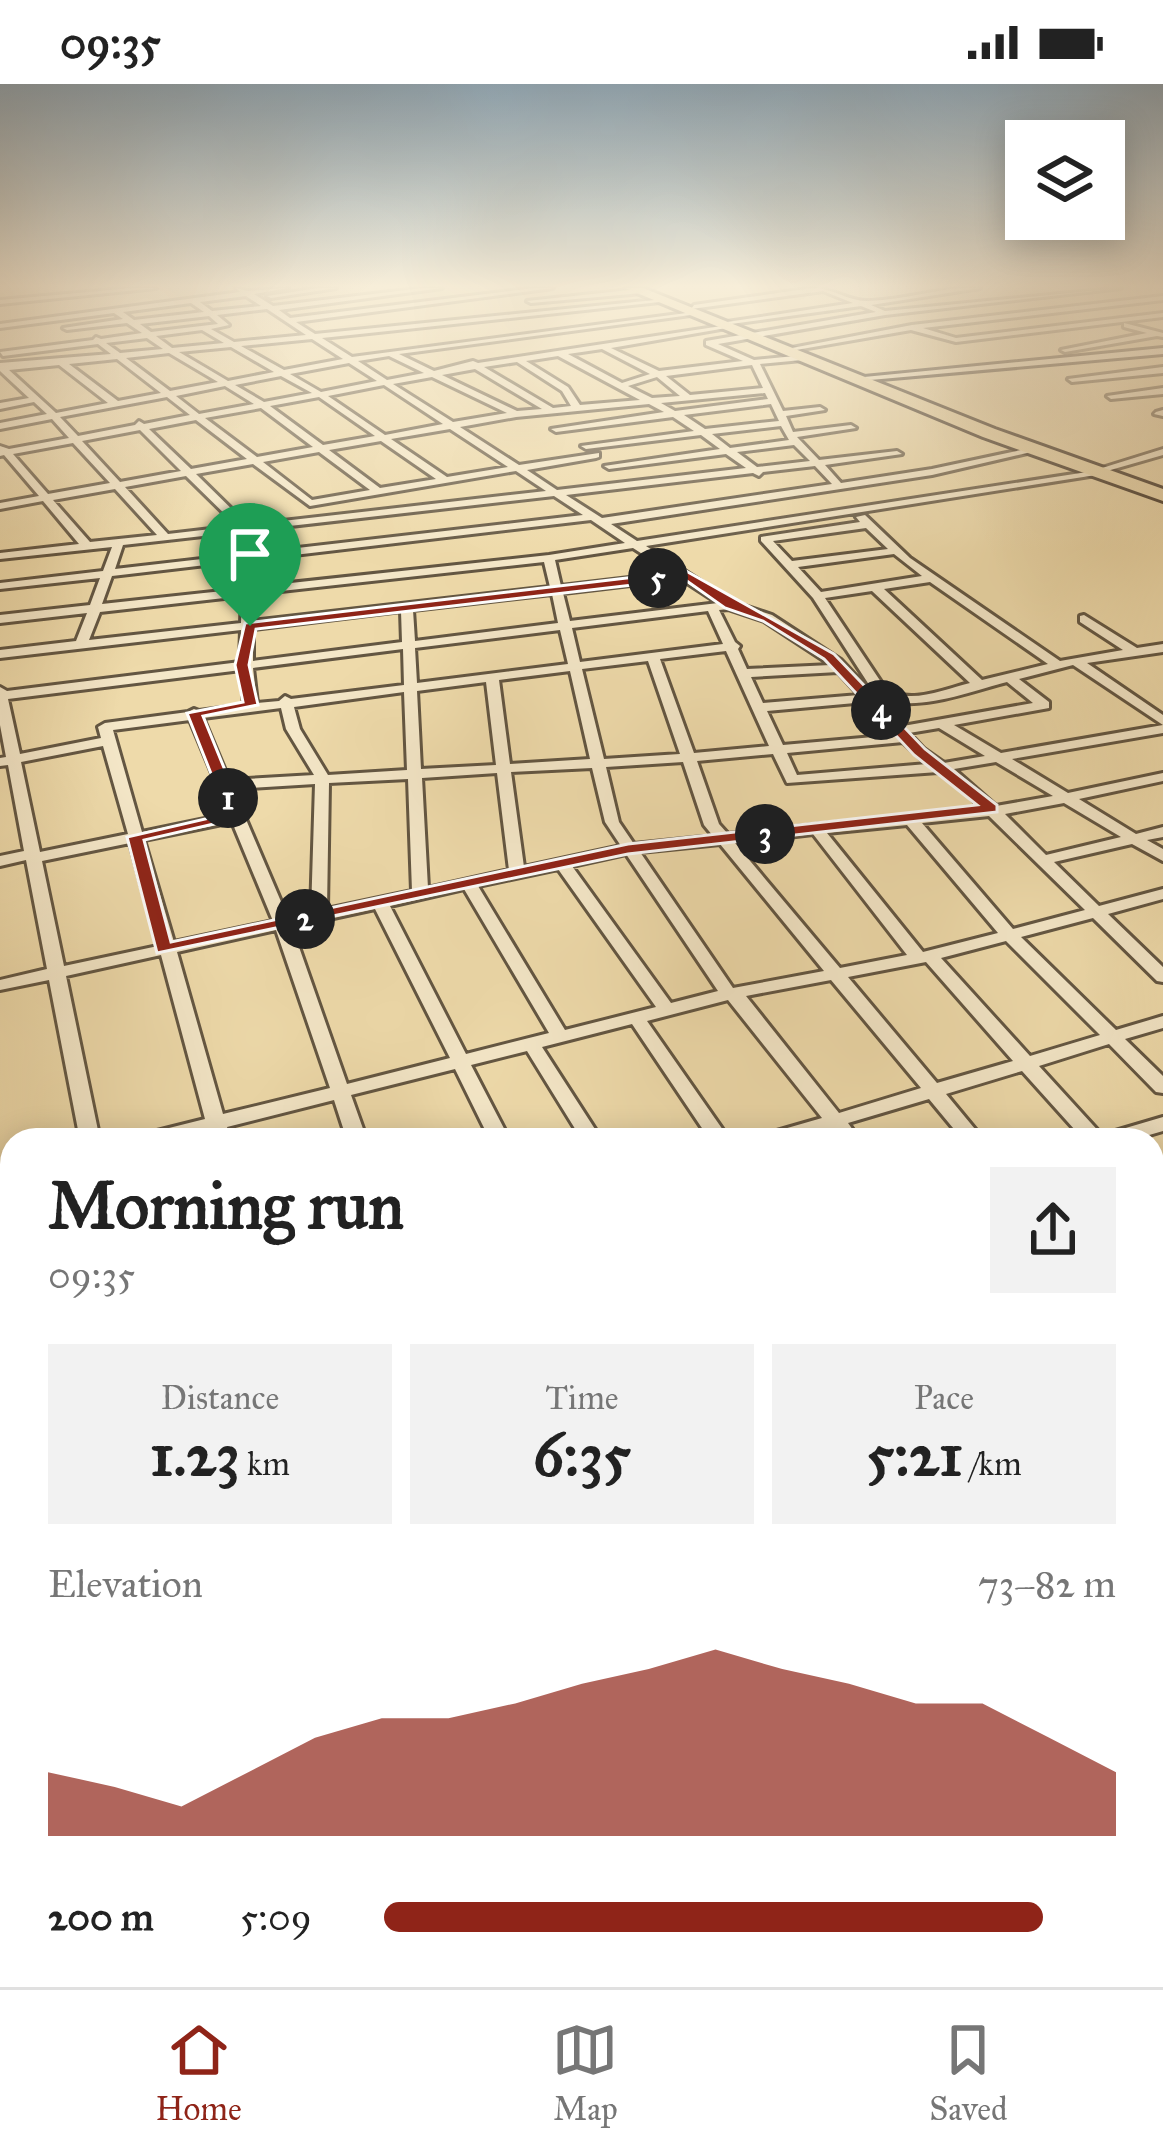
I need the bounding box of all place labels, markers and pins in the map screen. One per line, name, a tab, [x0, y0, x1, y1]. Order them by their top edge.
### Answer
pin	[199, 503, 301, 626]
pin: 5	[628, 548, 688, 608]
pin: 4	[851, 680, 911, 740]
pin: 1	[198, 768, 258, 828]
pin: 3	[735, 804, 795, 864]
pin: 2	[275, 889, 335, 949]

